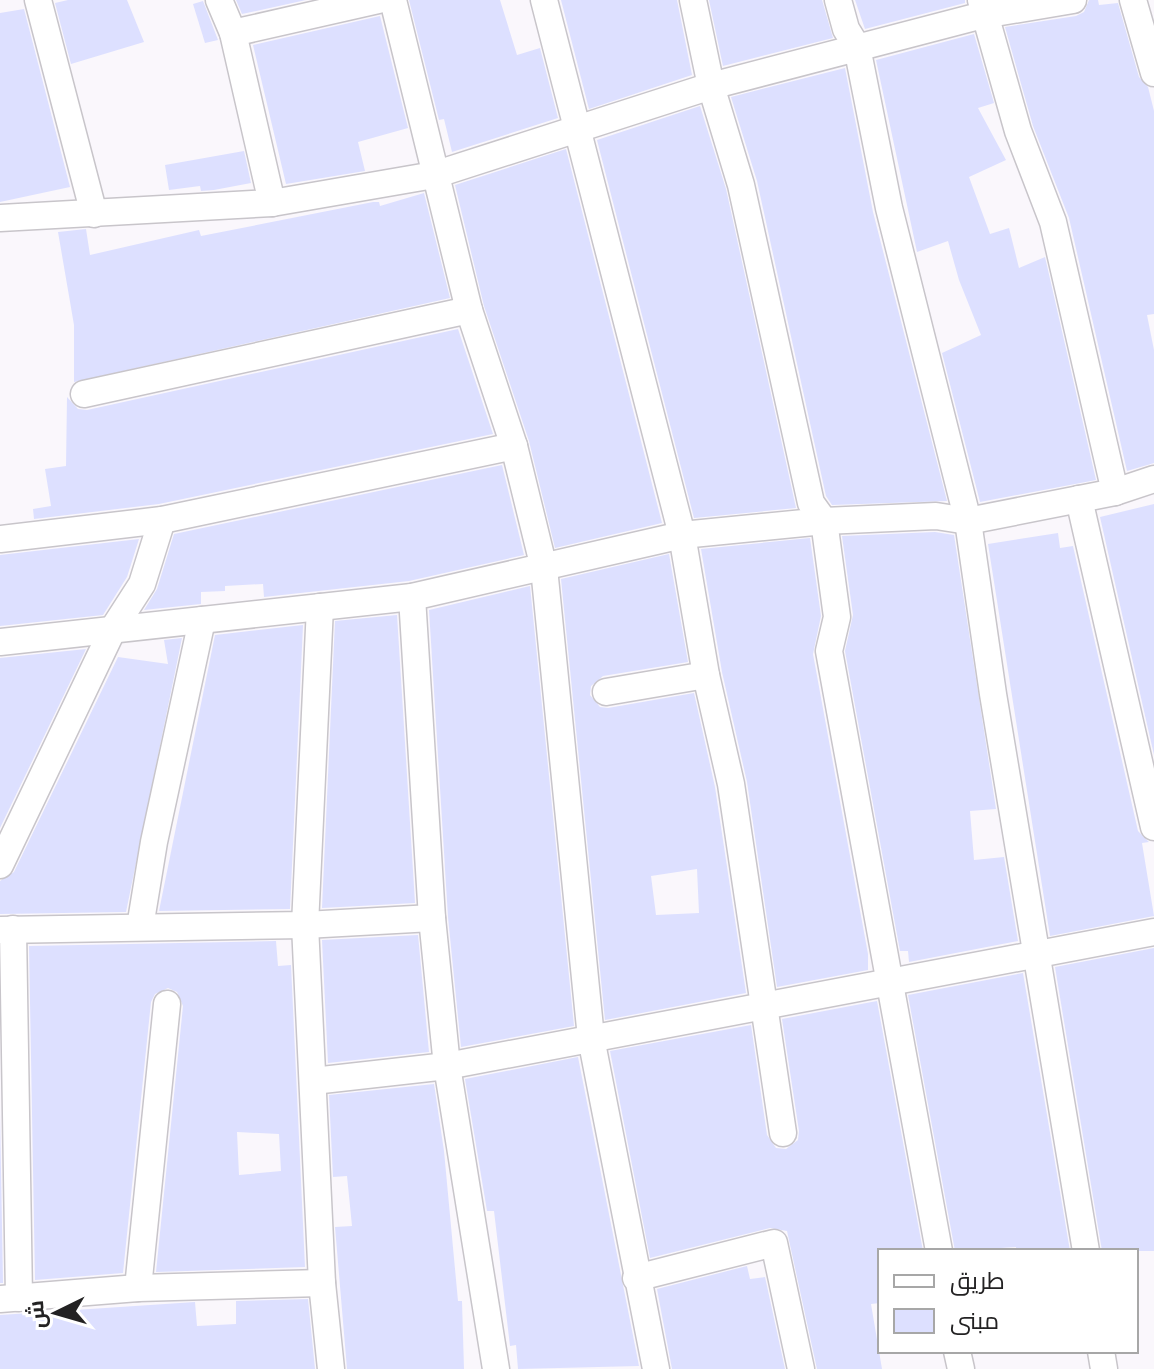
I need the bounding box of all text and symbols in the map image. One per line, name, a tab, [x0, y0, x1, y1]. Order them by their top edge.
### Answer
legend	[878, 1249, 1138, 1353]
text: طريق	[950, 1267, 1005, 1296]
north arrow	[16, 1273, 96, 1353]
text: ش	[23, 1299, 51, 1330]
text: مبنى	[950, 1307, 999, 1335]

